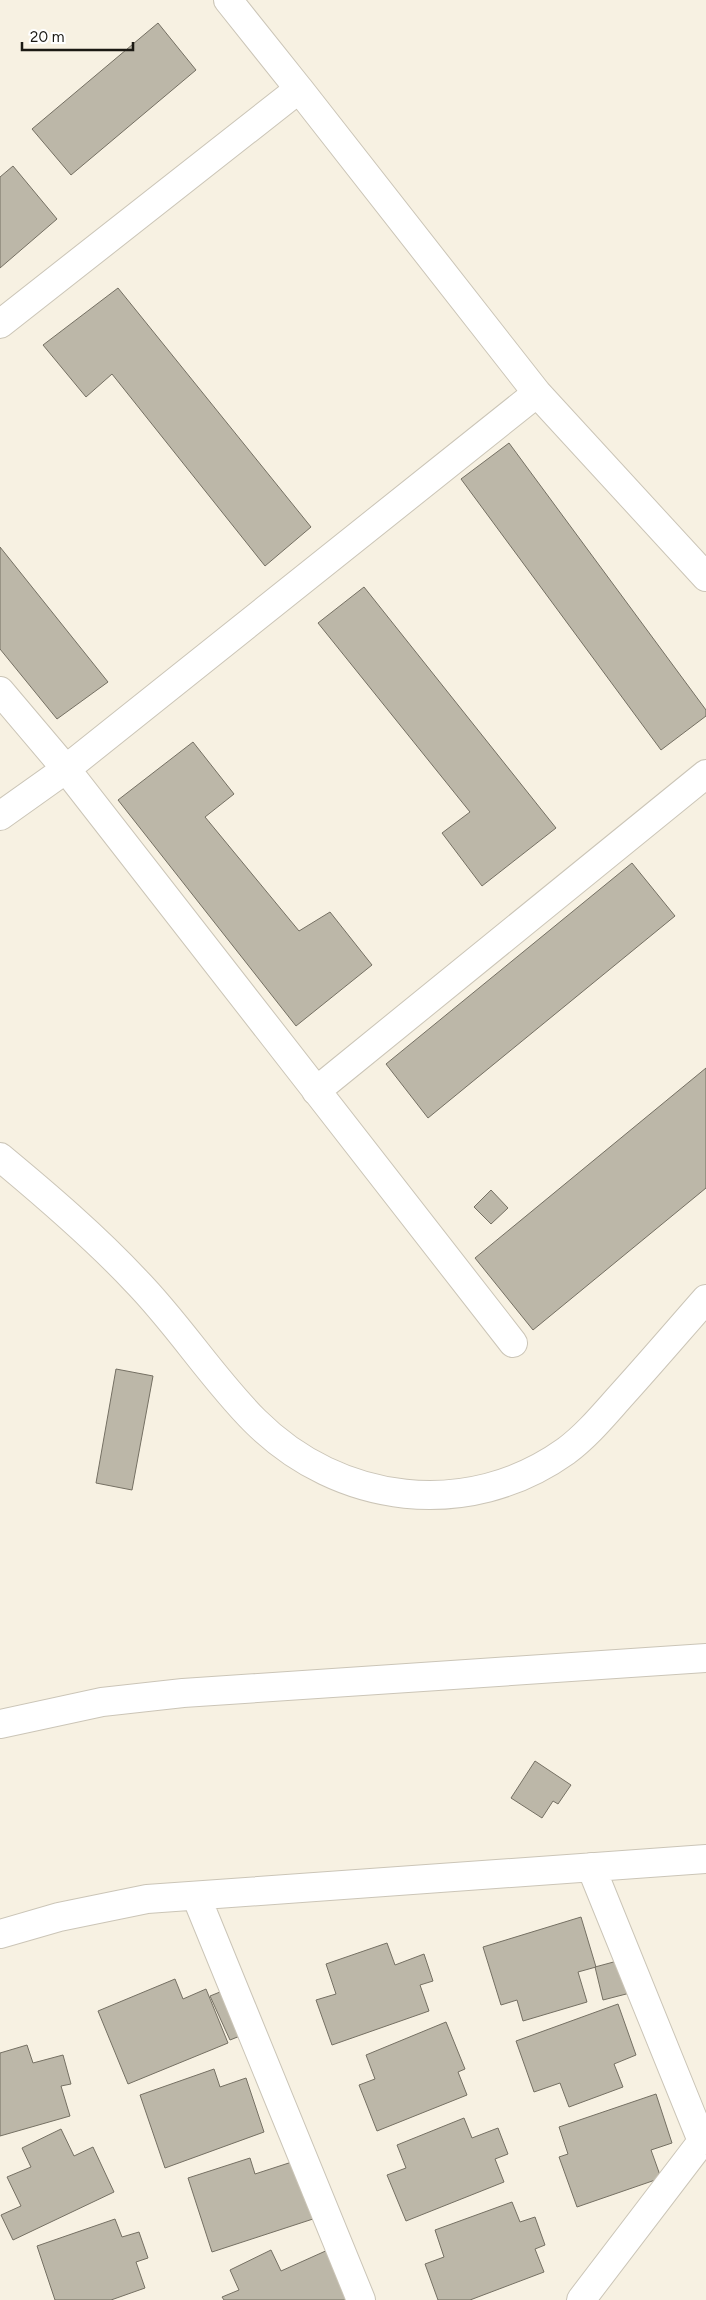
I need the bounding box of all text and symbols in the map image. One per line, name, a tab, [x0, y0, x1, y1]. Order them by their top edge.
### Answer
scale bar	[22, 20, 134, 52]
text: 20 m	[30, 28, 64, 46]

